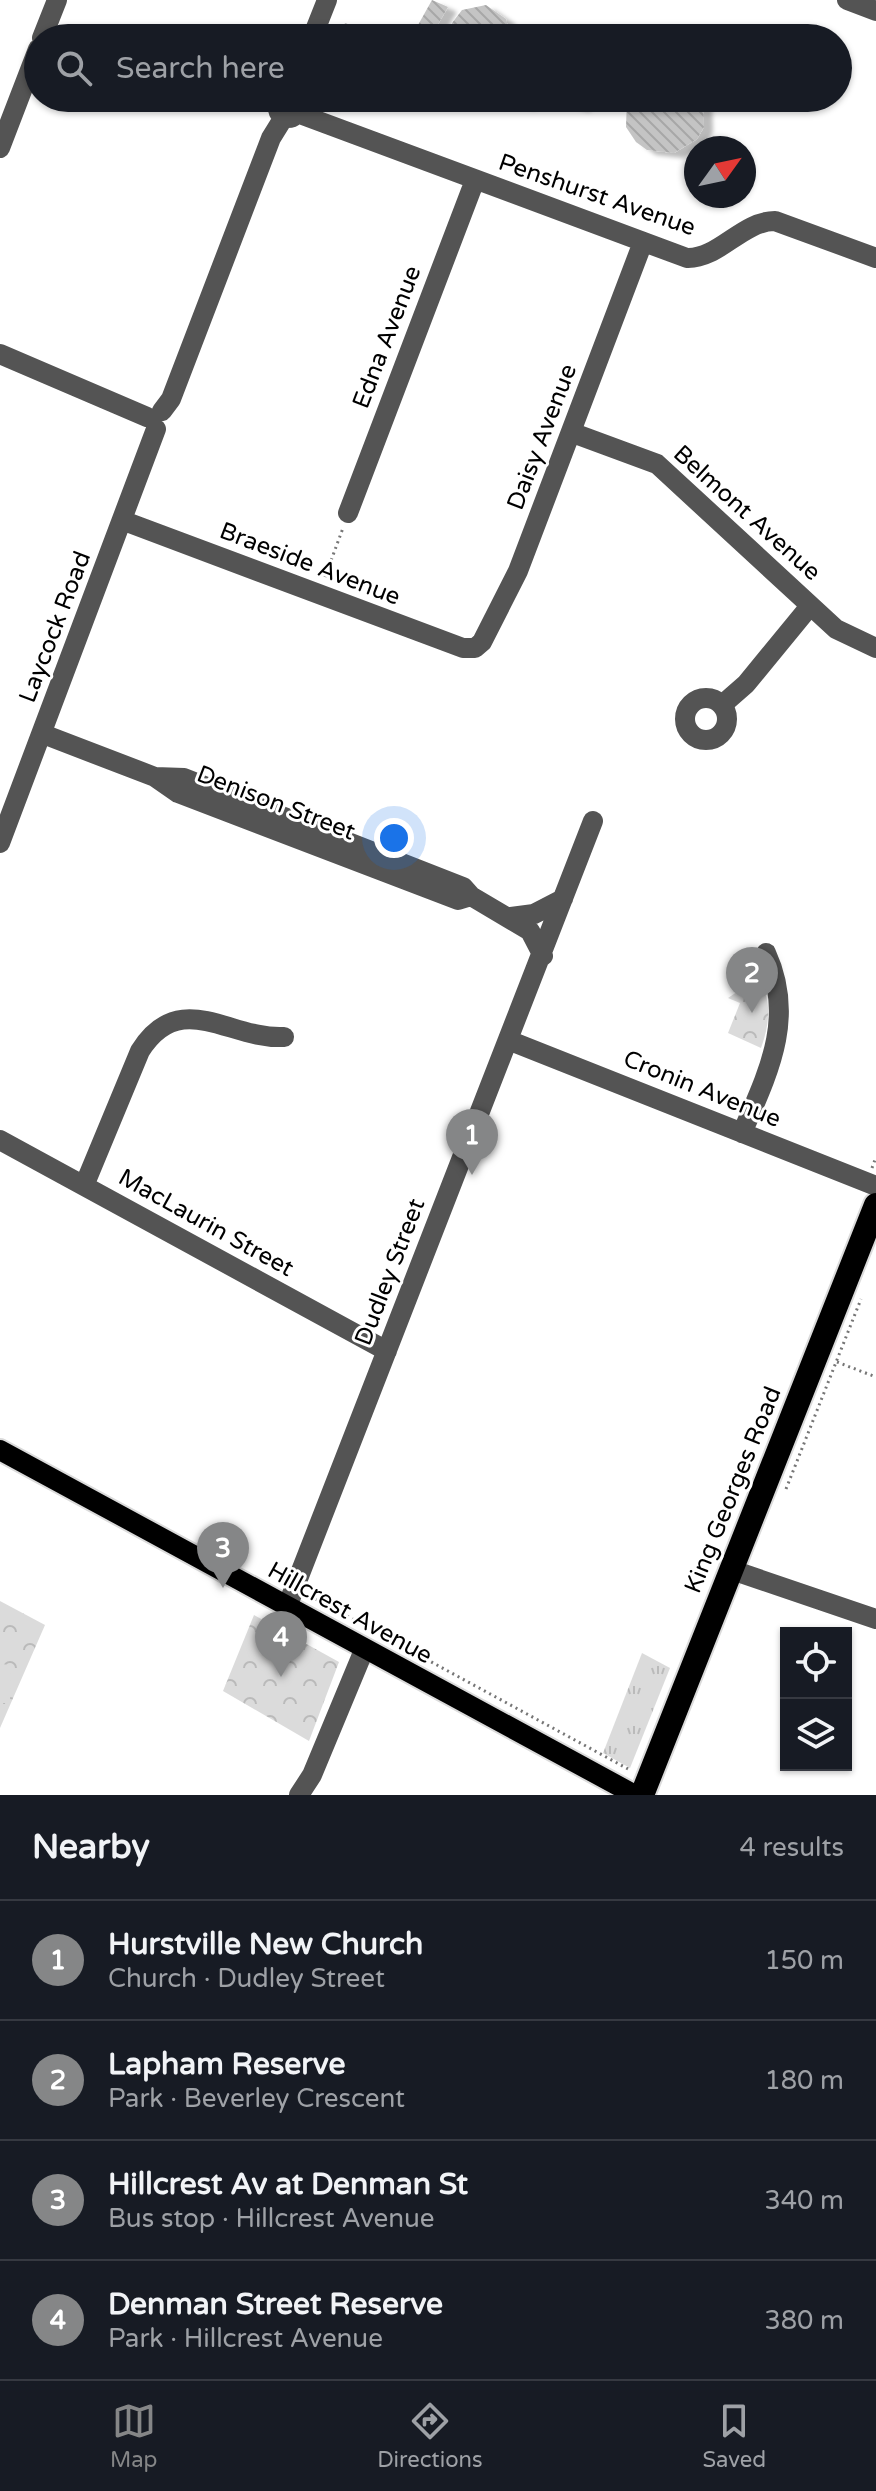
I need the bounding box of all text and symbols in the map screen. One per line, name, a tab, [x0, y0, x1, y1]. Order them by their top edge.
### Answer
search box	[24, 24, 852, 112]
icon: search	[52, 46, 96, 90]
text: Search here	[116, 50, 285, 87]
north arrow	[684, 136, 756, 208]
street label: Penshurst Avenue	[495, 148, 699, 242]
street label: Edna Avenue	[347, 262, 427, 412]
street label: Daisy Avenue	[501, 360, 583, 514]
street label: Belmont Avenue	[667, 439, 827, 587]
street label: Braeside Avenue	[216, 516, 404, 612]
street label: Laycock Road	[13, 547, 97, 707]
street label: Denison Street	[193, 759, 359, 847]
your location	[374, 818, 414, 858]
pin: 2	[726, 947, 778, 1013]
street label: Cronin Avenue	[619, 1044, 785, 1134]
pin: 1	[446, 1109, 498, 1175]
street label: MacLaurin Street	[113, 1163, 299, 1283]
street label: Dudley Street	[349, 1195, 431, 1349]
street label: King Georges Road	[678, 1383, 788, 1597]
pin: 3	[197, 1522, 249, 1588]
street label: Hillcrest Avenue	[263, 1556, 437, 1670]
pin: 4	[255, 1611, 307, 1677]
map controls	[780, 1627, 852, 1771]
button: locate	[780, 1627, 852, 1699]
button: layers	[780, 1699, 852, 1771]
text: Nearby	[32, 1827, 150, 1868]
text: 4 results	[739, 1832, 844, 1863]
text: Hurstville New Church	[108, 1926, 423, 1963]
text: 1	[50, 1945, 66, 1976]
text: 150 m	[764, 1945, 844, 1976]
text: Church · Dudley Street	[108, 1963, 385, 1994]
text: Lapham Reserve	[108, 2046, 345, 2083]
text: 2	[50, 2065, 66, 2096]
text: 180 m	[764, 2065, 844, 2096]
text: Park · Beverley Crescent	[108, 2083, 405, 2114]
text: Hillcrest Av at Denman St	[108, 2166, 468, 2203]
text: 3	[50, 2185, 66, 2216]
text: 340 m	[764, 2185, 844, 2216]
text: Bus stop · Hillcrest Avenue	[108, 2203, 435, 2234]
text: Denman Street Reserve	[108, 2286, 443, 2323]
text: 4	[50, 2305, 66, 2336]
text: 380 m	[764, 2305, 844, 2336]
text: Park · Hillcrest Avenue	[108, 2323, 383, 2354]
tab: Map	[110, 2399, 157, 2473]
tab: Directions	[377, 2399, 483, 2473]
tab: Saved	[702, 2399, 766, 2473]

